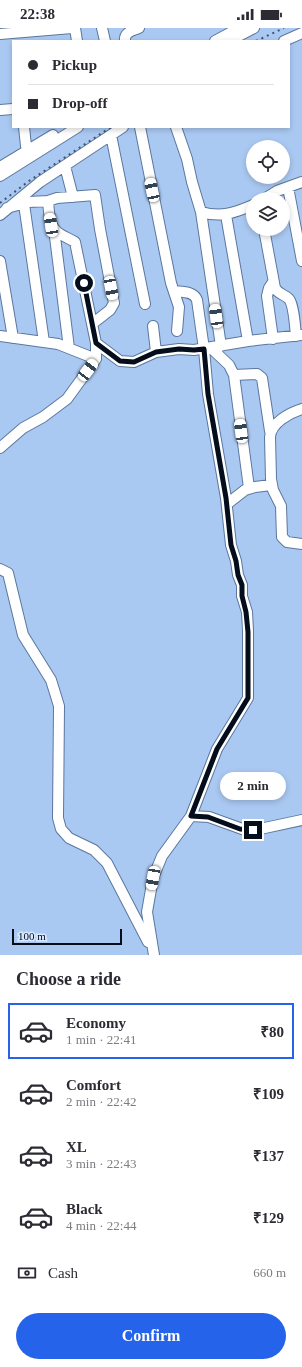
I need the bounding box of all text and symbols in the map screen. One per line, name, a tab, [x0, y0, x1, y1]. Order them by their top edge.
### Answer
text: 22:38	[20, 6, 55, 22]
text: Pickup	[52, 57, 97, 73]
text: Drop-off	[52, 95, 108, 111]
map controls	[246, 140, 290, 236]
button: locate	[246, 140, 290, 184]
car	[144, 177, 160, 203]
button: layers	[246, 192, 290, 236]
car	[43, 212, 59, 238]
route start	[75, 274, 93, 292]
car	[103, 275, 119, 301]
car	[208, 303, 224, 329]
car	[76, 357, 100, 383]
car	[233, 418, 249, 444]
callout: 2 min	[220, 772, 286, 800]
text: 2 min	[237, 778, 269, 793]
route end	[244, 821, 262, 839]
car	[145, 865, 161, 891]
scale bar	[12, 927, 122, 946]
text: 100 m	[18, 930, 46, 942]
text: Choose a ride	[16, 969, 121, 989]
icon: car	[18, 1013, 54, 1049]
text: Economy	[66, 1015, 126, 1031]
text: ₹80	[260, 1024, 284, 1040]
text: 1 min · 22:41	[66, 1032, 136, 1047]
icon: car	[18, 1075, 54, 1111]
text: Comfort	[66, 1077, 121, 1093]
text: ₹109	[253, 1086, 284, 1102]
text: 2 min · 22:42	[66, 1094, 136, 1109]
icon: car	[18, 1137, 54, 1173]
text: XL	[66, 1139, 87, 1155]
text: ₹137	[253, 1148, 284, 1164]
text: 3 min · 22:43	[66, 1156, 136, 1171]
icon: car	[18, 1199, 54, 1235]
text: Black	[66, 1201, 103, 1217]
text: ₹129	[253, 1210, 284, 1226]
text: 4 min · 22:44	[66, 1218, 136, 1233]
icon: cash	[16, 1262, 38, 1284]
text: Cash	[48, 1265, 78, 1281]
text: 660 m	[253, 1265, 286, 1280]
button: Confirm	[16, 1313, 286, 1359]

